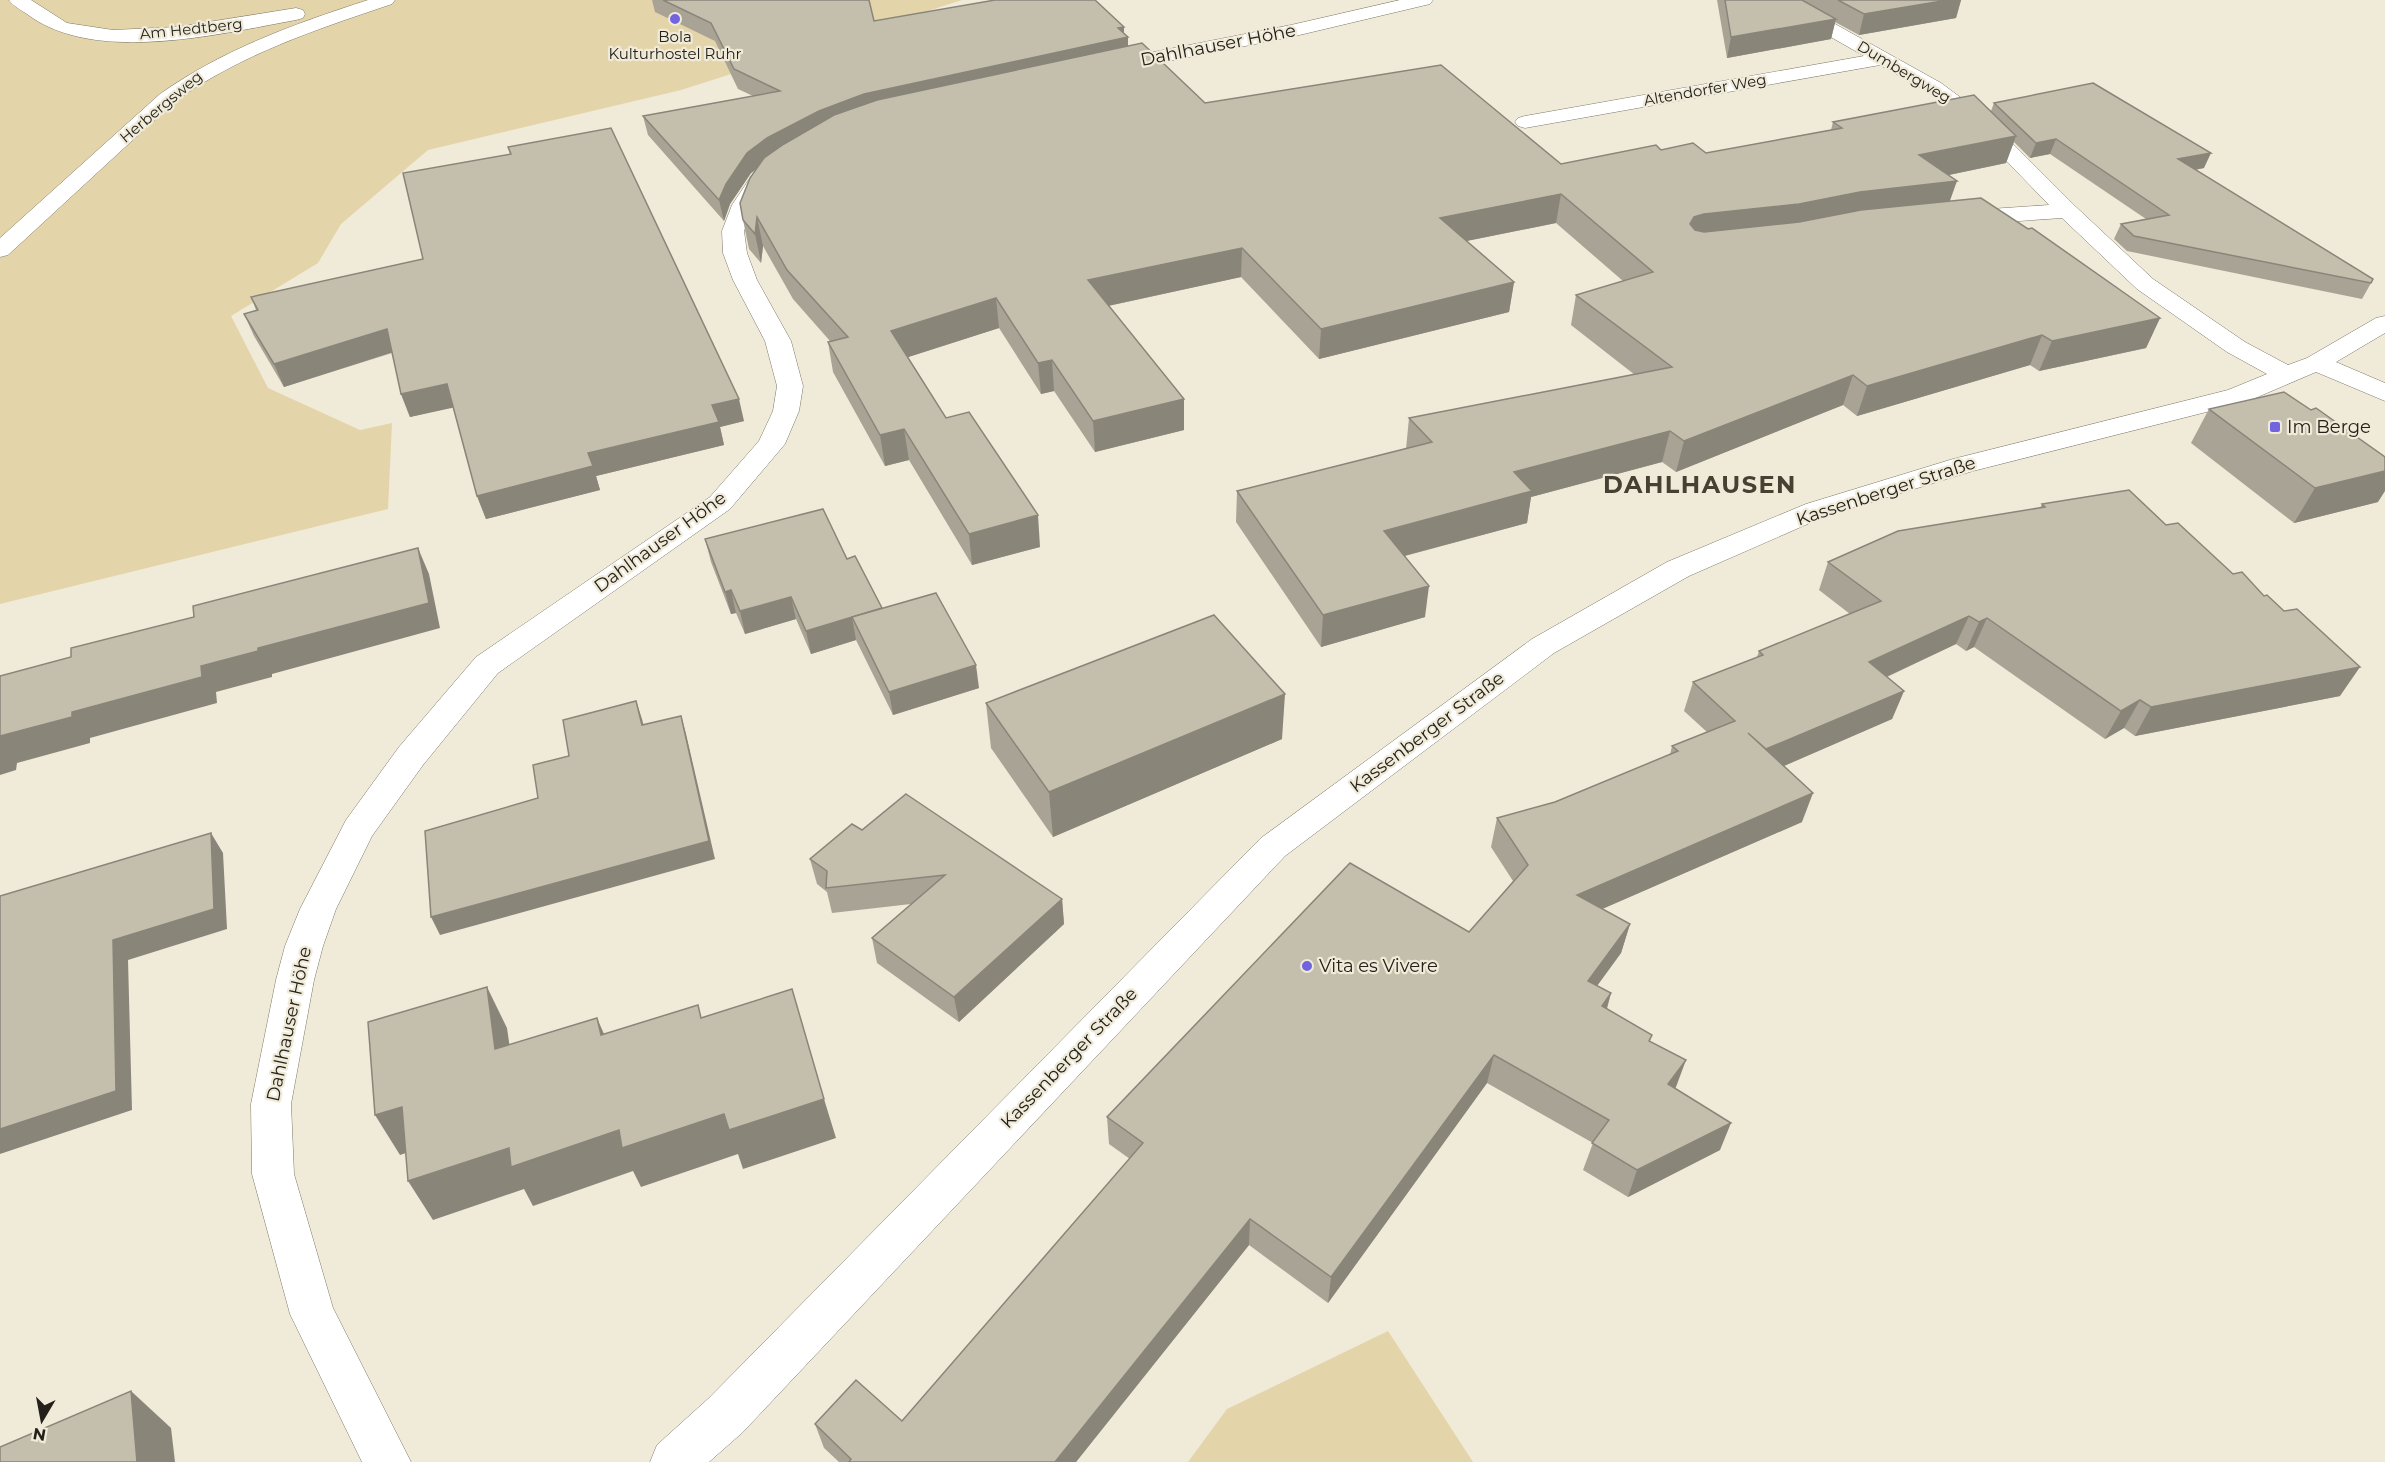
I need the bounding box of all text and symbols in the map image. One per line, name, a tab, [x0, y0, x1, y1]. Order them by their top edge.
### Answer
marker: Bola Kulturhostel Ruhr	[668, 12, 682, 26]
street label: Am Hedtberg	[139, 14, 243, 43]
street label: Dahlhauser Höhe	[1138, 19, 1298, 71]
place label: Bola Kulturhostel Ruhr	[608, 27, 742, 63]
street label: Dumbergweg	[1854, 36, 1955, 107]
street label: Herbergsweg	[116, 67, 206, 147]
street label: Altendorfer Weg	[1642, 69, 1768, 110]
place label: Im Berge	[2287, 416, 2371, 438]
marker: Im Berge	[2268, 420, 2282, 434]
street label: Kassenberger Straße	[1794, 452, 1979, 530]
district label: DAHLHAUSEN	[1603, 470, 1797, 499]
street label: Dahlhauser Höhe	[590, 487, 730, 597]
street label: Kassenberger Straße	[1346, 667, 1509, 797]
street label: Dahlhauser Höhe	[262, 944, 316, 1104]
place label: Vita es Vivere	[1319, 955, 1438, 977]
marker: Vita es Vivere	[1300, 959, 1314, 973]
street label: Kassenberger Straße	[996, 983, 1142, 1133]
north arrow	[12, 1390, 72, 1450]
text: N	[31, 1424, 48, 1445]

